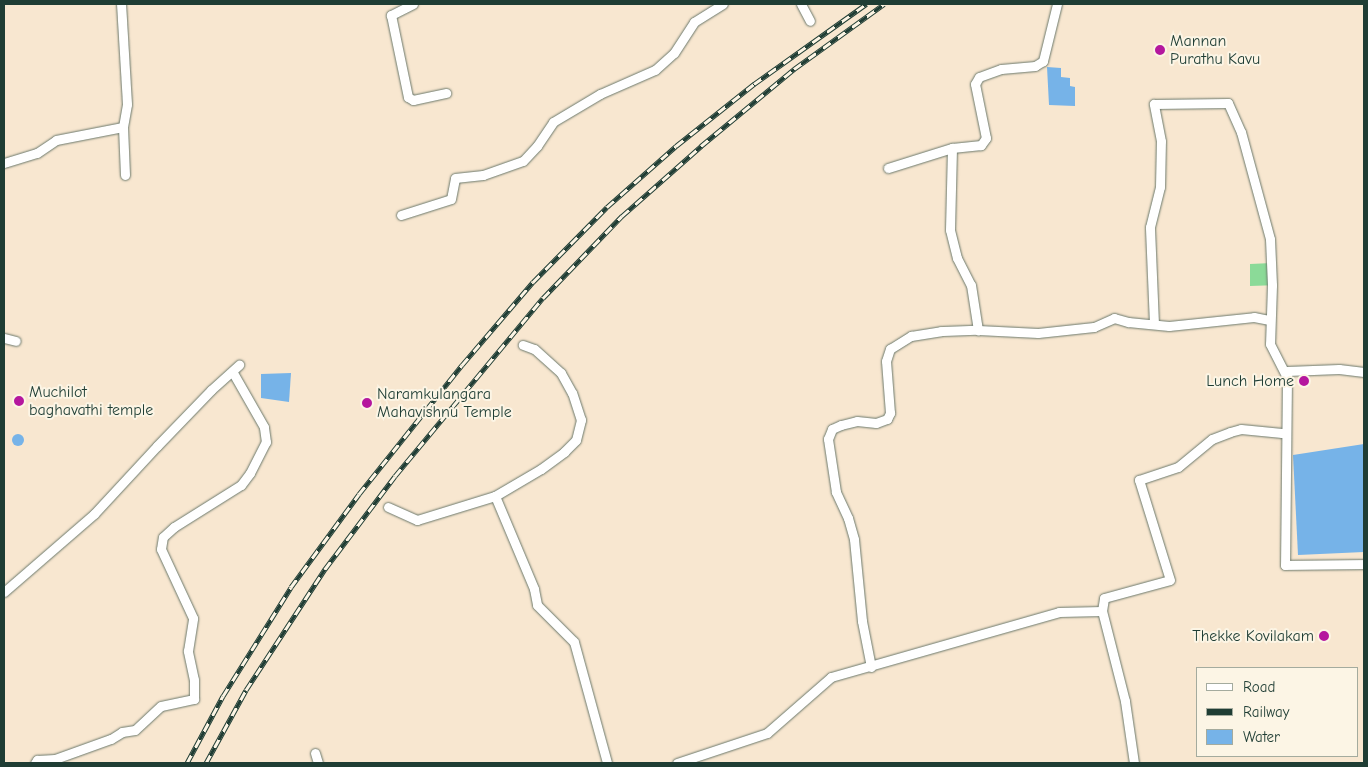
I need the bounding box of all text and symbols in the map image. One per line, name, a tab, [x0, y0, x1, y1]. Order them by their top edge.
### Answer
place label: Mannan Purathu Kavu	[1170, 31, 1260, 69]
marker: Mannan Purathu Kavu	[1154, 44, 1166, 56]
place label: Lunch Home	[1206, 371, 1294, 391]
marker: Lunch Home	[1298, 375, 1310, 387]
place label: Muchilot baghavathi temple	[29, 382, 153, 420]
place label: Naramkulangara Mahavishnu Temple	[377, 384, 512, 422]
marker: Muchilot baghavathi temple	[13, 395, 25, 407]
marker: Naramkulangara Mahavishnu Temple	[361, 397, 373, 409]
place label: Thekke Kovilakam	[1192, 626, 1314, 646]
marker: Thekke Kovilakam	[1318, 630, 1330, 642]
legend	[1196, 667, 1358, 757]
text: Road	[1243, 678, 1275, 696]
text: Railway	[1243, 703, 1289, 721]
text: Water	[1243, 728, 1280, 746]

